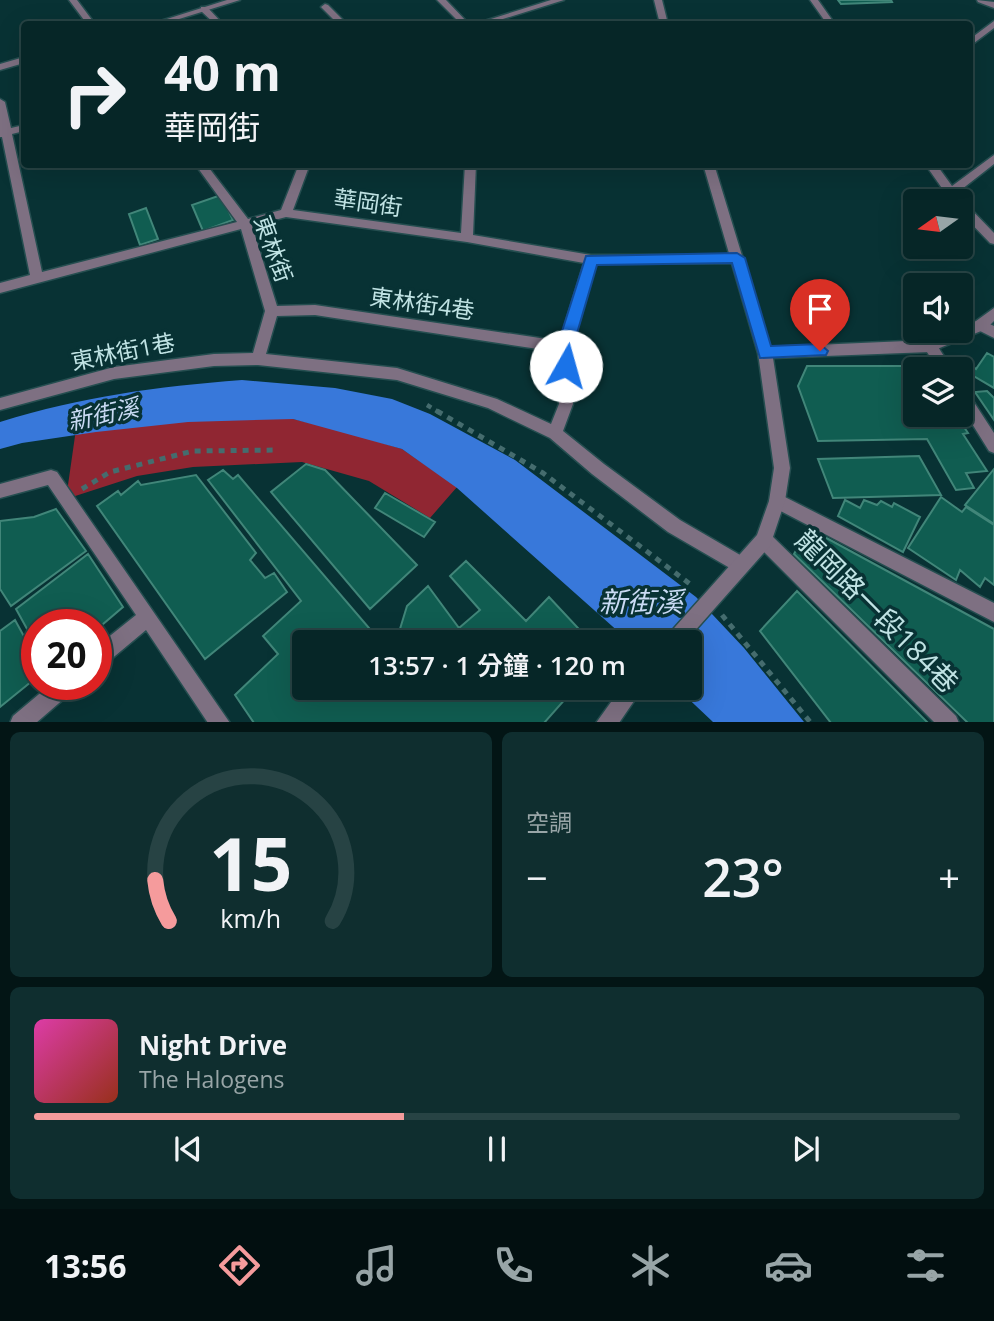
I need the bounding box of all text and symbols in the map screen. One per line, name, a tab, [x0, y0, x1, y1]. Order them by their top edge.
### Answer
text: 40 m	[164, 39, 281, 105]
icon: right	[49, 49, 140, 140]
text: 華岡街	[164, 105, 260, 148]
street label: 華岡街	[332, 181, 405, 223]
north arrow	[903, 189, 973, 259]
map controls	[903, 189, 973, 427]
street label: 東林街	[247, 211, 301, 287]
button: sound	[903, 273, 973, 343]
pin	[790, 279, 850, 351]
street label: 東林街4巷	[368, 280, 476, 326]
icon: arrive	[801, 290, 839, 328]
street label: 東林街1巷	[68, 325, 177, 377]
position arrow	[529, 329, 603, 403]
button: layers	[903, 357, 973, 427]
water label: 新街溪	[64, 389, 144, 437]
street label: 龍岡路一段184巷	[788, 520, 968, 700]
water label: 新街溪	[599, 582, 687, 620]
speed limit sign: 20	[21, 609, 112, 700]
text: 13:57 · 1 分鐘 · 120 m	[368, 647, 626, 683]
text: 空調	[526, 806, 572, 838]
text: 15	[209, 813, 293, 912]
text: 23°	[702, 841, 784, 912]
text: −	[526, 851, 548, 903]
text: +	[938, 851, 960, 903]
text: km/h	[221, 900, 281, 934]
text: Night Drive	[139, 1027, 287, 1063]
text: The Halogens	[139, 1063, 285, 1095]
icon: previous	[169, 1130, 207, 1168]
icon: pause	[478, 1130, 516, 1168]
icon: next	[787, 1130, 825, 1168]
icon: directions	[215, 1241, 264, 1290]
icon: music	[352, 1241, 401, 1290]
icon: phone	[489, 1241, 538, 1290]
icon: climate	[626, 1241, 675, 1290]
icon: car	[764, 1241, 813, 1290]
icon: filters	[901, 1241, 950, 1290]
text: 13:56	[44, 1244, 126, 1287]

